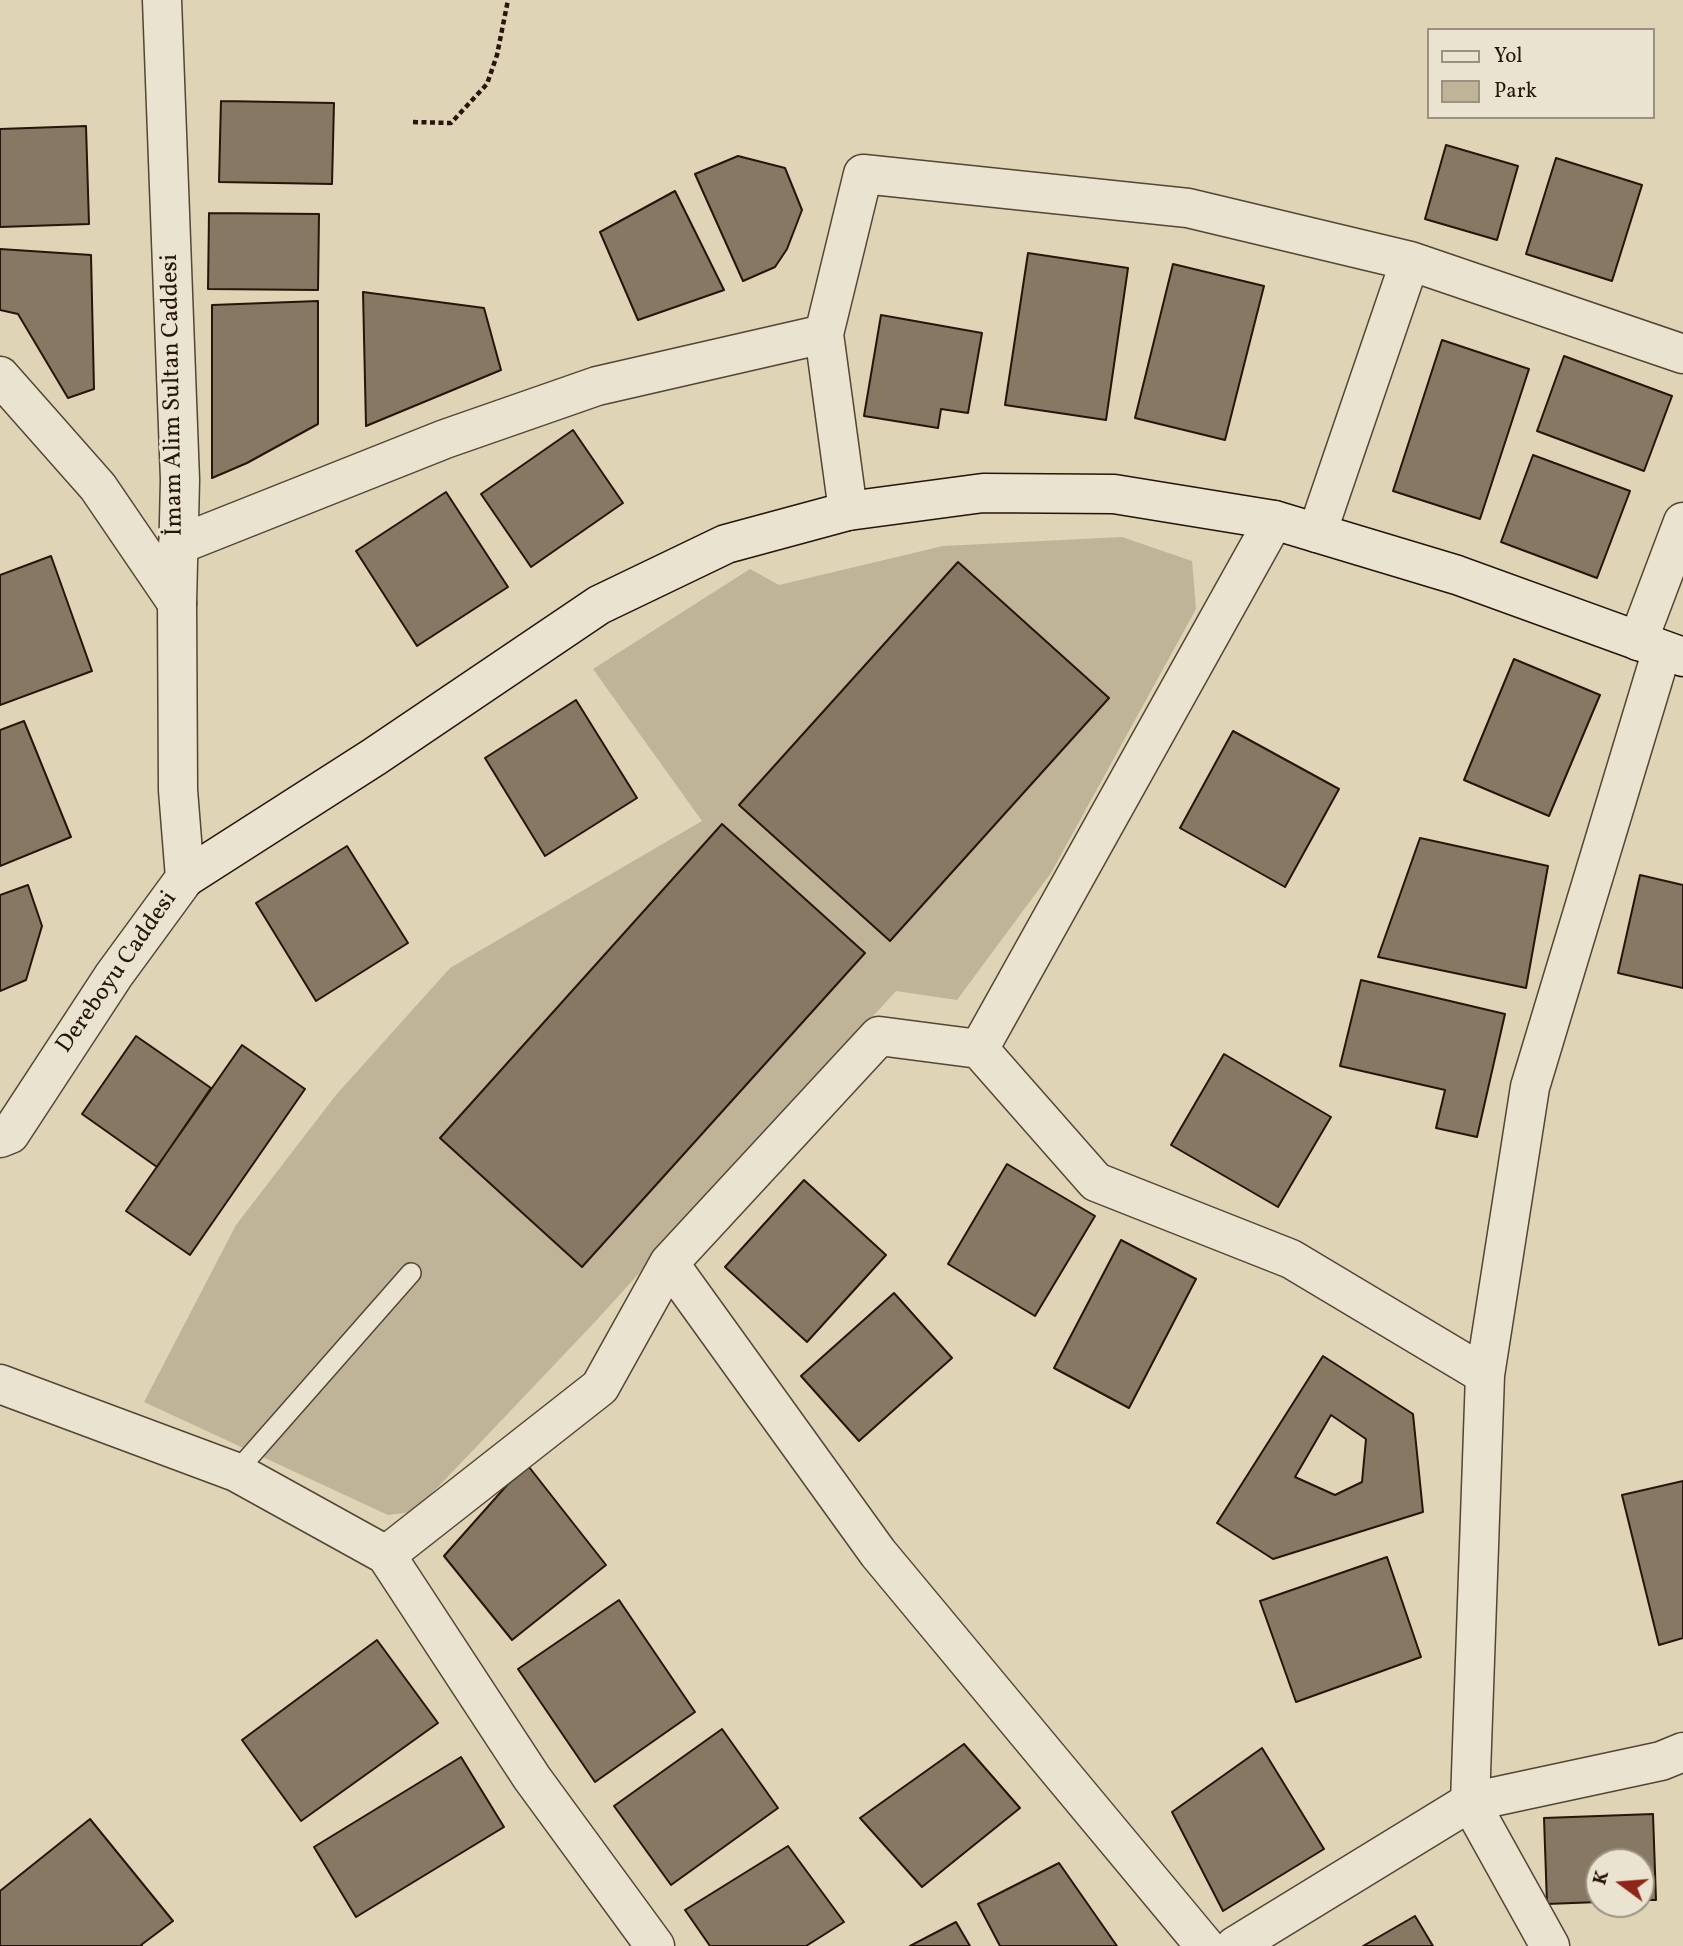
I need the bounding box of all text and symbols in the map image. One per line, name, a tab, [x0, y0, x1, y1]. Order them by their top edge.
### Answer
legend	[1428, 28, 1655, 119]
text: Yol	[1494, 42, 1523, 71]
text: Park	[1494, 77, 1537, 106]
street label: İmam Alim Sultan Caddesi	[157, 254, 191, 536]
street label: Dereboyu Caddesi	[51, 887, 185, 1059]
north arrow	[1585, 1848, 1655, 1918]
text: K	[1587, 1868, 1616, 1888]

